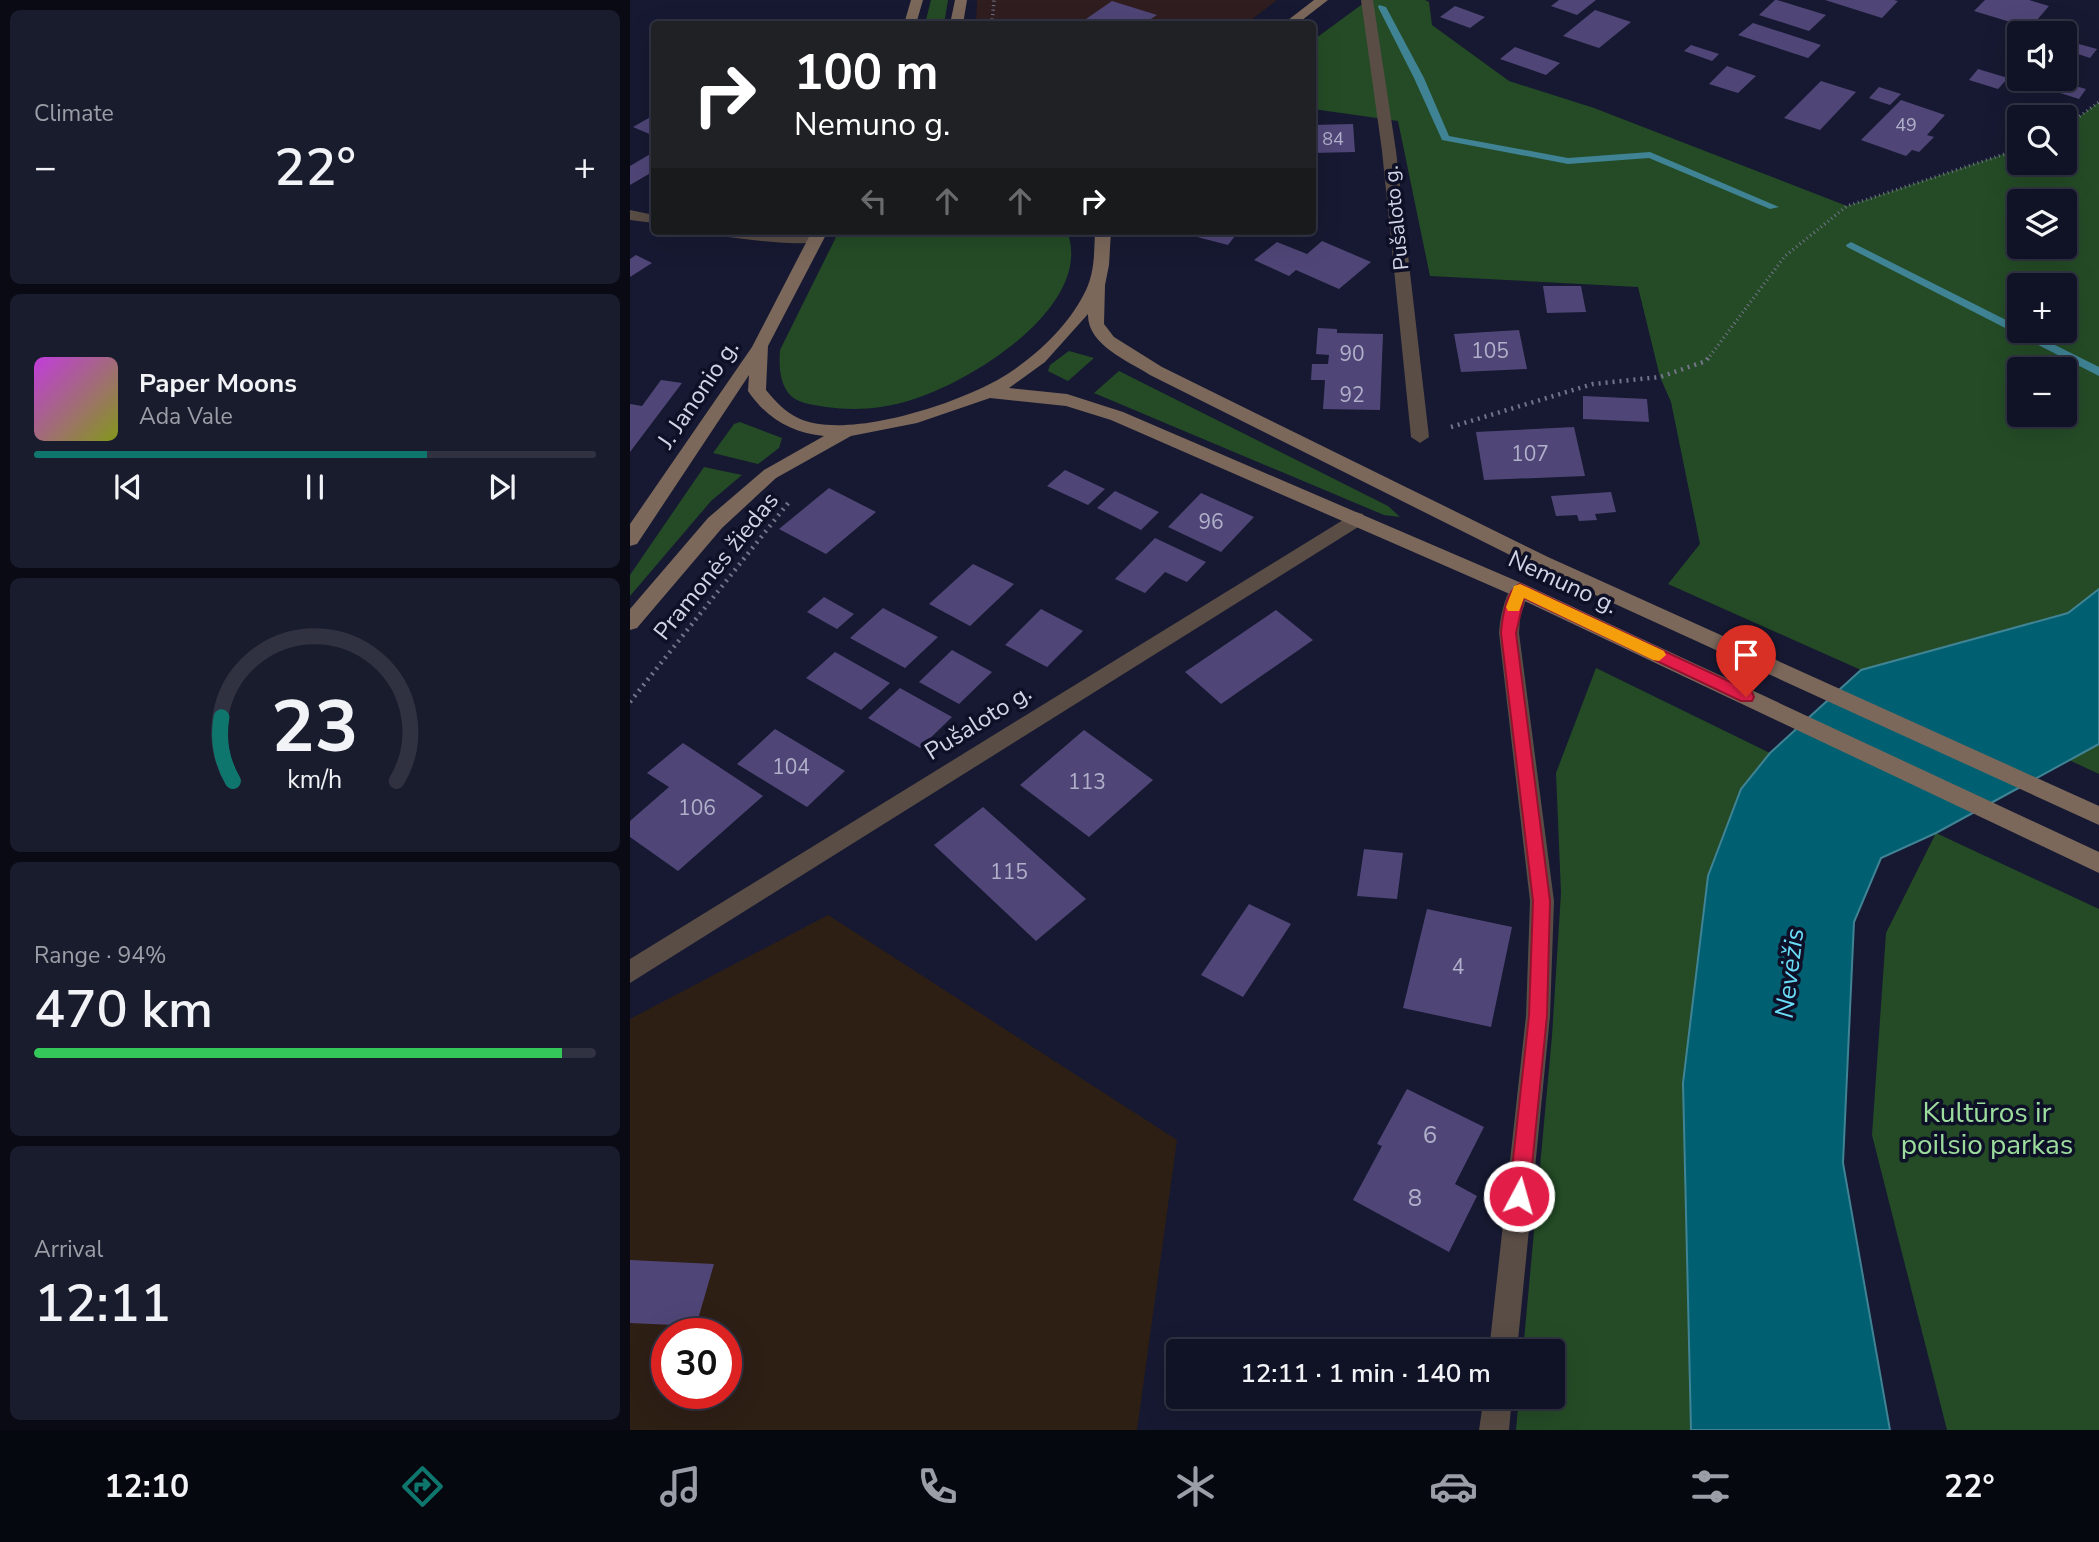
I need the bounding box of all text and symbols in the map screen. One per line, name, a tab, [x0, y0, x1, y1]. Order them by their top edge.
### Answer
map controls	[2007, 21, 2077, 427]
button: sound	[2007, 21, 2077, 91]
text: 100 m	[794, 39, 938, 106]
icon: right	[679, 49, 770, 140]
text: Climate	[34, 98, 114, 129]
text: Nemuno g.	[794, 103, 950, 146]
button: search	[2007, 105, 2077, 175]
house number: 49	[1895, 113, 1917, 137]
house number: 84	[1322, 127, 1344, 151]
text: 22°	[274, 132, 356, 203]
text: −	[34, 142, 57, 193]
text: +	[573, 142, 596, 193]
street label: Pušaloto g.	[1377, 164, 1415, 272]
icon: left	[855, 182, 893, 220]
icon: ahead	[928, 182, 966, 220]
icon: ahead	[1001, 182, 1039, 220]
icon: right	[1074, 182, 1112, 220]
button: layers	[2007, 189, 2077, 259]
button: +	[2007, 273, 2077, 343]
street label: J. Janonio g.	[649, 333, 746, 456]
house number: 105	[1471, 337, 1509, 365]
house number: 90	[1339, 340, 1365, 368]
button: −	[2007, 357, 2077, 427]
text: Paper Moons	[139, 366, 297, 401]
house number: 92	[1339, 381, 1365, 409]
text: Ada Vale	[139, 401, 233, 432]
house number: 107	[1511, 440, 1549, 468]
icon: previous	[109, 468, 147, 506]
icon: pause	[296, 468, 334, 506]
icon: next	[483, 468, 521, 506]
street label: Pramonės žiedas	[646, 485, 786, 647]
house number: 96	[1198, 508, 1224, 536]
street label: Nemuno g.	[1503, 543, 1623, 621]
pin	[1716, 625, 1776, 697]
icon: arrive	[1727, 636, 1765, 674]
text: 23	[271, 677, 359, 777]
street label: Pušaloto g.	[919, 677, 1037, 767]
house number: 104	[772, 753, 810, 781]
text: km/h	[287, 763, 343, 797]
house number: 113	[1068, 768, 1106, 796]
house number: 106	[678, 794, 716, 822]
house number: 115	[990, 858, 1028, 886]
water label: Nevėžis	[1767, 926, 1812, 1020]
text: Range · 94%	[34, 940, 166, 971]
house number: 4	[1452, 953, 1464, 981]
text: 470 km	[34, 974, 213, 1045]
park label: Kultūros ir poilsio parkas	[1901, 1094, 2073, 1164]
house number: 6	[1423, 1119, 1437, 1151]
position arrow	[1482, 1159, 1556, 1233]
house number: 8	[1408, 1182, 1422, 1214]
text: Arrival	[34, 1234, 103, 1265]
text: 12:11	[34, 1268, 171, 1339]
speed limit sign: 30	[651, 1318, 742, 1409]
text: 12:11 · 1 min · 140 m	[1240, 1356, 1491, 1391]
icon: directions	[398, 1462, 447, 1511]
icon: music	[656, 1462, 705, 1511]
icon: phone	[913, 1462, 962, 1511]
icon: climate	[1171, 1462, 1220, 1511]
icon: car	[1429, 1462, 1478, 1511]
icon: filters	[1686, 1462, 1735, 1511]
text: 12:10	[104, 1465, 189, 1508]
text: 22°	[1944, 1465, 1995, 1508]

